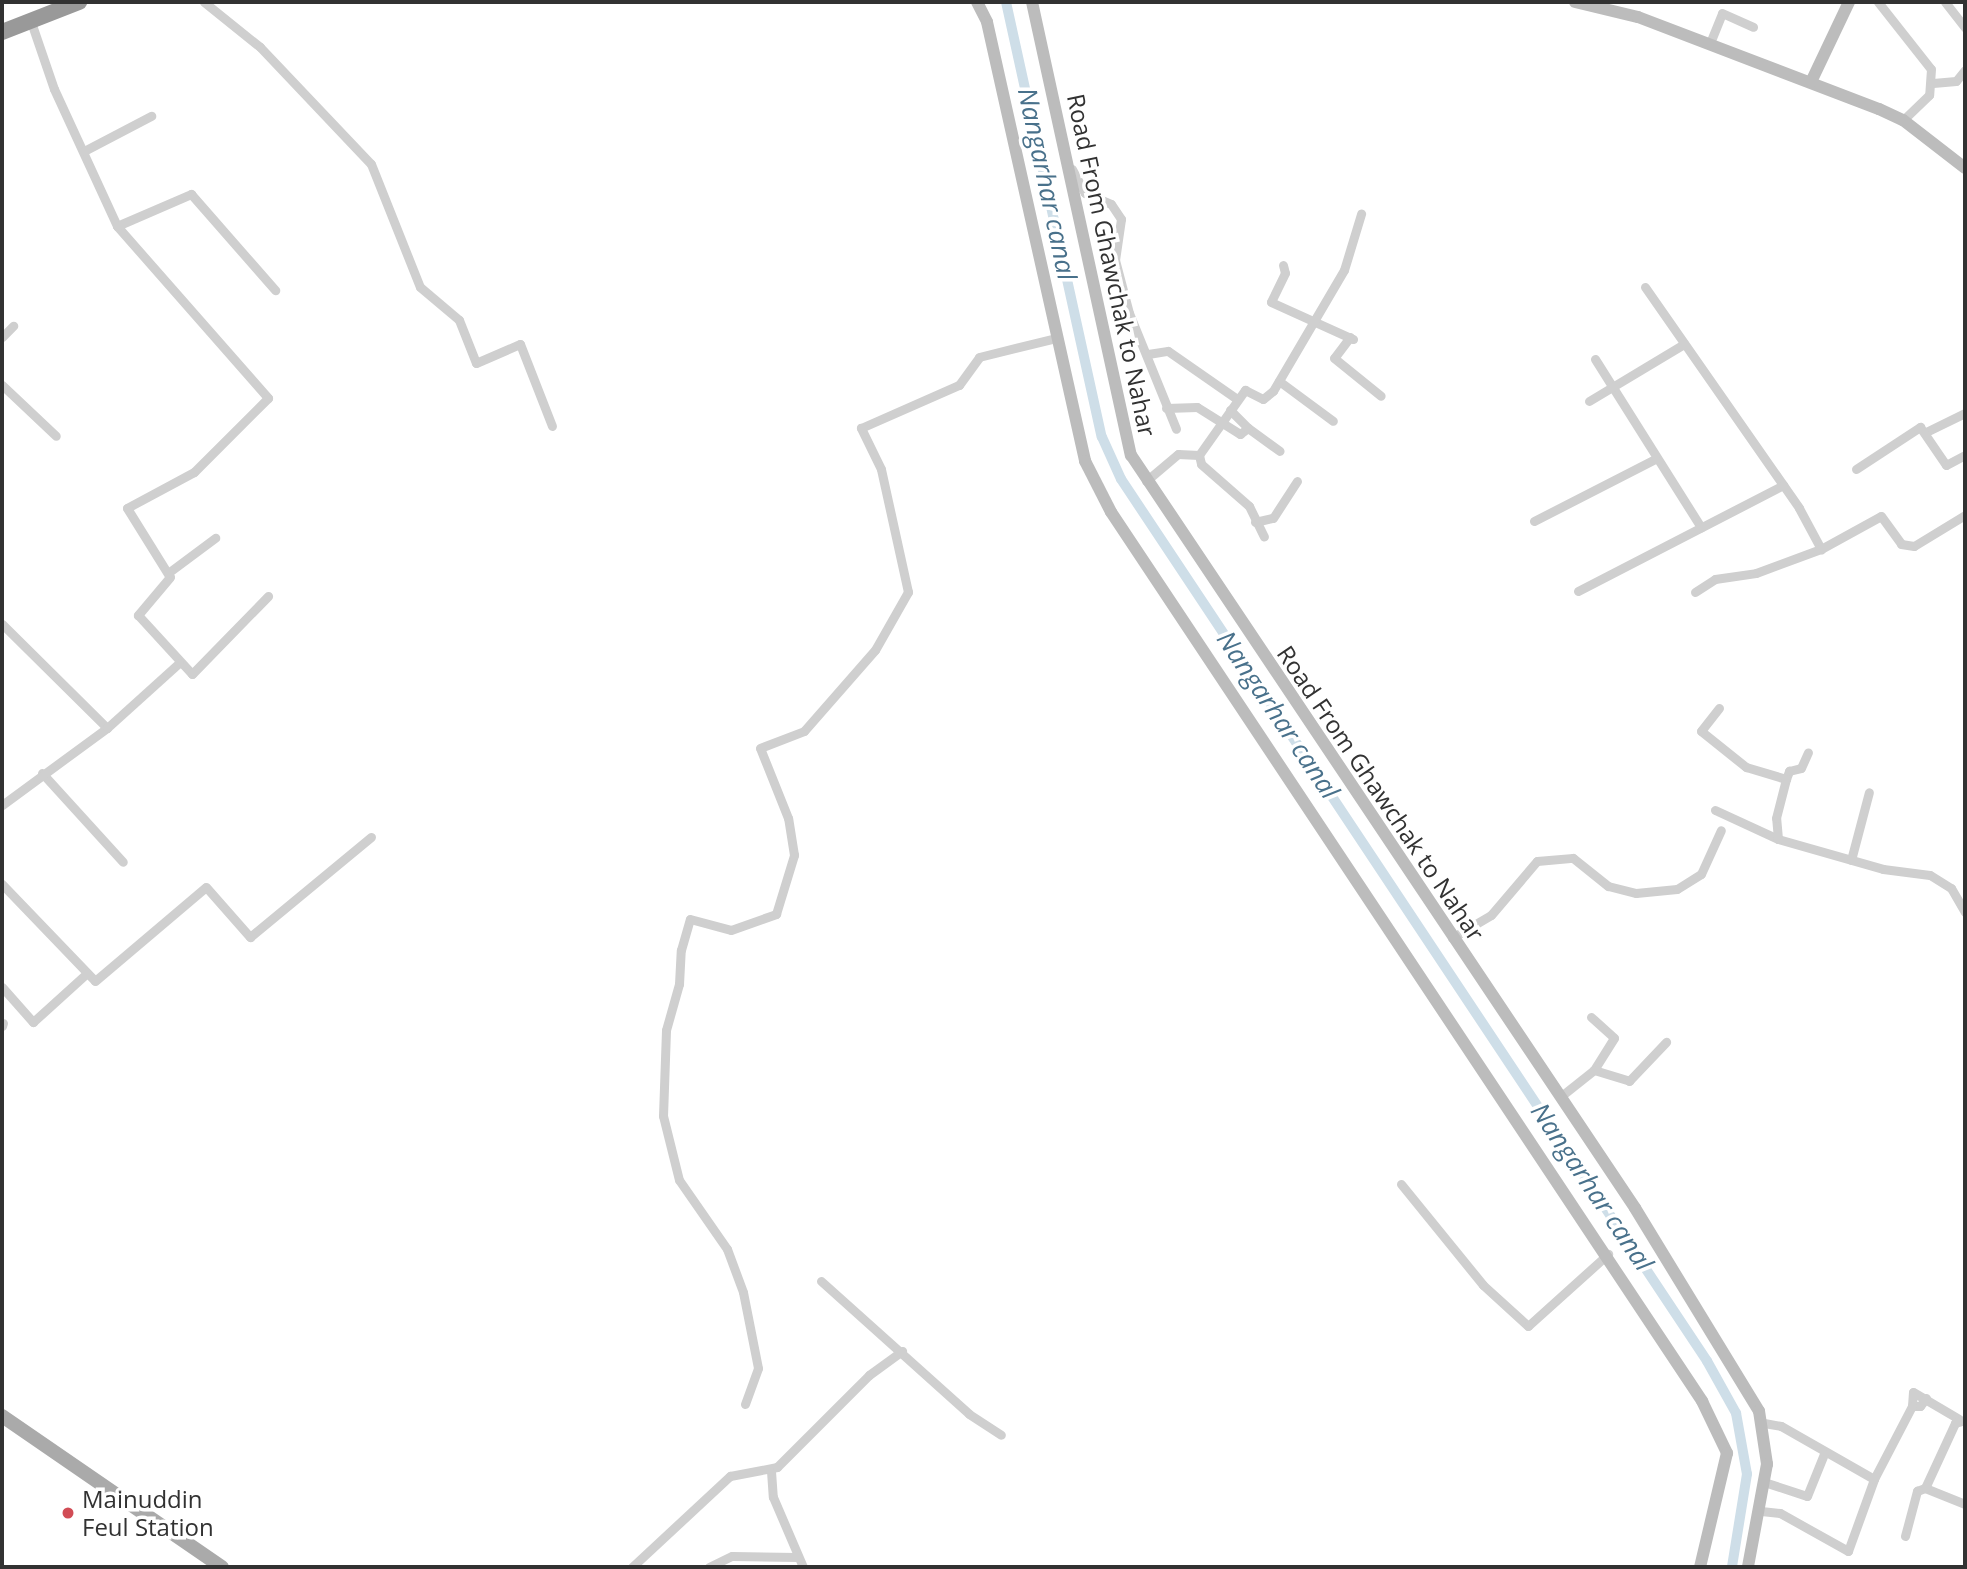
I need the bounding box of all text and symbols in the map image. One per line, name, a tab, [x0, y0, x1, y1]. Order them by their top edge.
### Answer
water label: Nangarhar canal	[1011, 85, 1083, 283]
street label: Road From Ghawchak to Nahar	[1062, 91, 1162, 439]
water label: Nangarhar canal	[1210, 625, 1346, 805]
street label: Road From Ghawchak to Nahar	[1271, 640, 1491, 946]
water label: Nangarhar canal	[1524, 1097, 1660, 1277]
place label: Mainuddin Feul Station	[82, 1485, 214, 1541]
marker: Mainuddin Feul Station	[60, 1505, 76, 1521]

